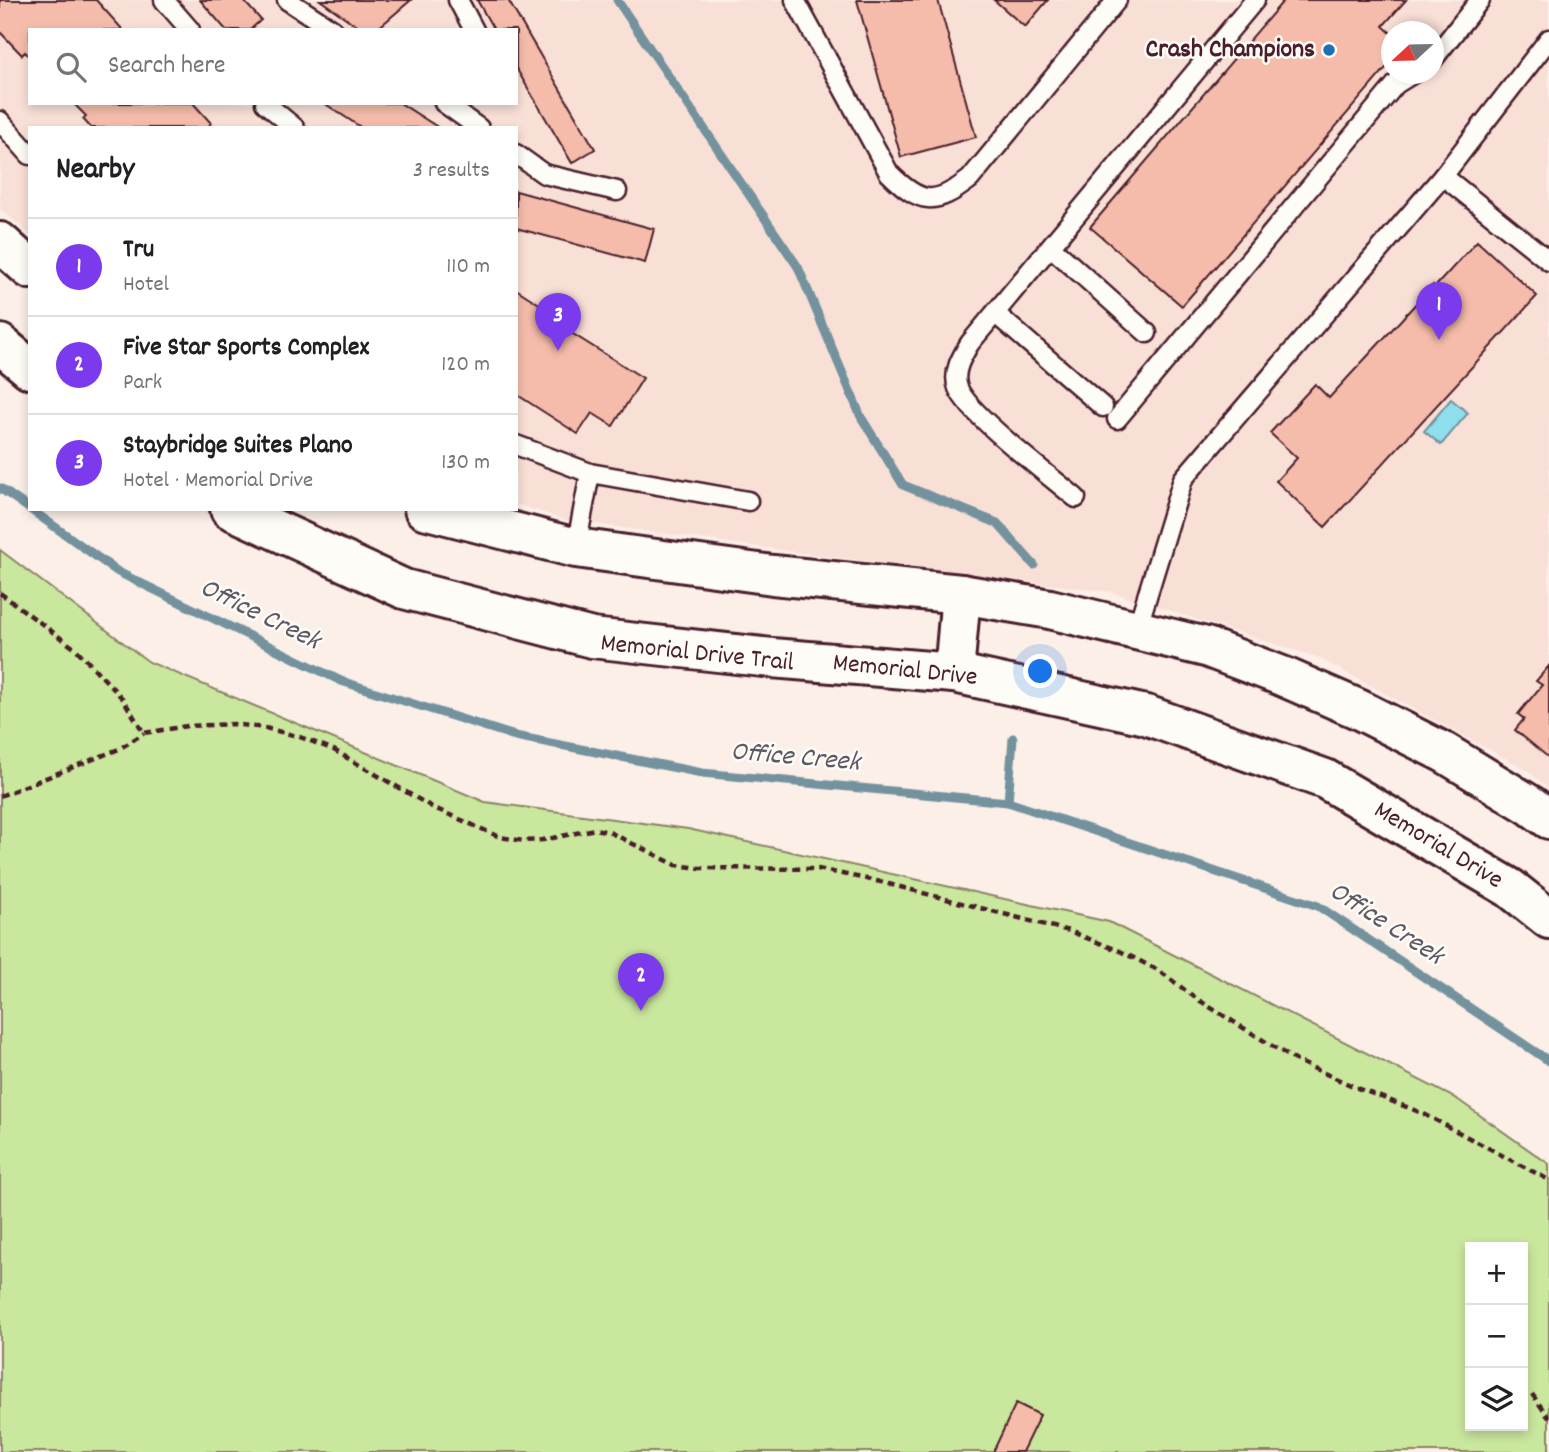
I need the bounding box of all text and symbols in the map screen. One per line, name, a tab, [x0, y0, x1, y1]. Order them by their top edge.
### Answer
north arrow	[1381, 21, 1444, 84]
search box	[28, 28, 518, 105]
place label: Crash Champions	[1145, 32, 1315, 69]
marker: Crash Champions	[1321, 42, 1337, 58]
icon: search	[52, 48, 90, 86]
text: Search here	[108, 48, 226, 85]
text: Nearby	[56, 150, 134, 193]
text: 3 results	[413, 155, 490, 188]
text: Tru	[123, 232, 154, 269]
text: 1	[76, 251, 82, 284]
text: 110 m	[446, 251, 490, 284]
text: Hotel	[123, 269, 169, 302]
pin: 1	[1416, 282, 1462, 340]
pin: 3	[535, 293, 581, 351]
text: Five Star Sports Complex	[123, 330, 369, 367]
text: 2	[74, 349, 84, 382]
text: 120 m	[441, 349, 490, 382]
text: Park	[123, 367, 162, 400]
text: Staybridge Suites Plano	[123, 428, 353, 465]
text: 3	[74, 447, 84, 480]
text: 130 m	[441, 447, 490, 480]
text: Hotel · Memorial Drive	[123, 465, 313, 498]
water label: Office Creek	[192, 570, 328, 664]
street label: Memorial Drive Trail	[599, 625, 795, 683]
street label: Memorial Drive	[831, 645, 979, 697]
your location	[1023, 654, 1057, 688]
water label: Office Creek	[729, 733, 864, 785]
street label: Memorial Drive	[1366, 793, 1510, 899]
water label: Office Creek	[1320, 873, 1452, 978]
pin: 2	[618, 953, 664, 1011]
map controls	[1465, 1242, 1528, 1431]
button: +	[1465, 1242, 1528, 1305]
button: −	[1465, 1305, 1528, 1368]
button: layers	[1465, 1368, 1528, 1431]

